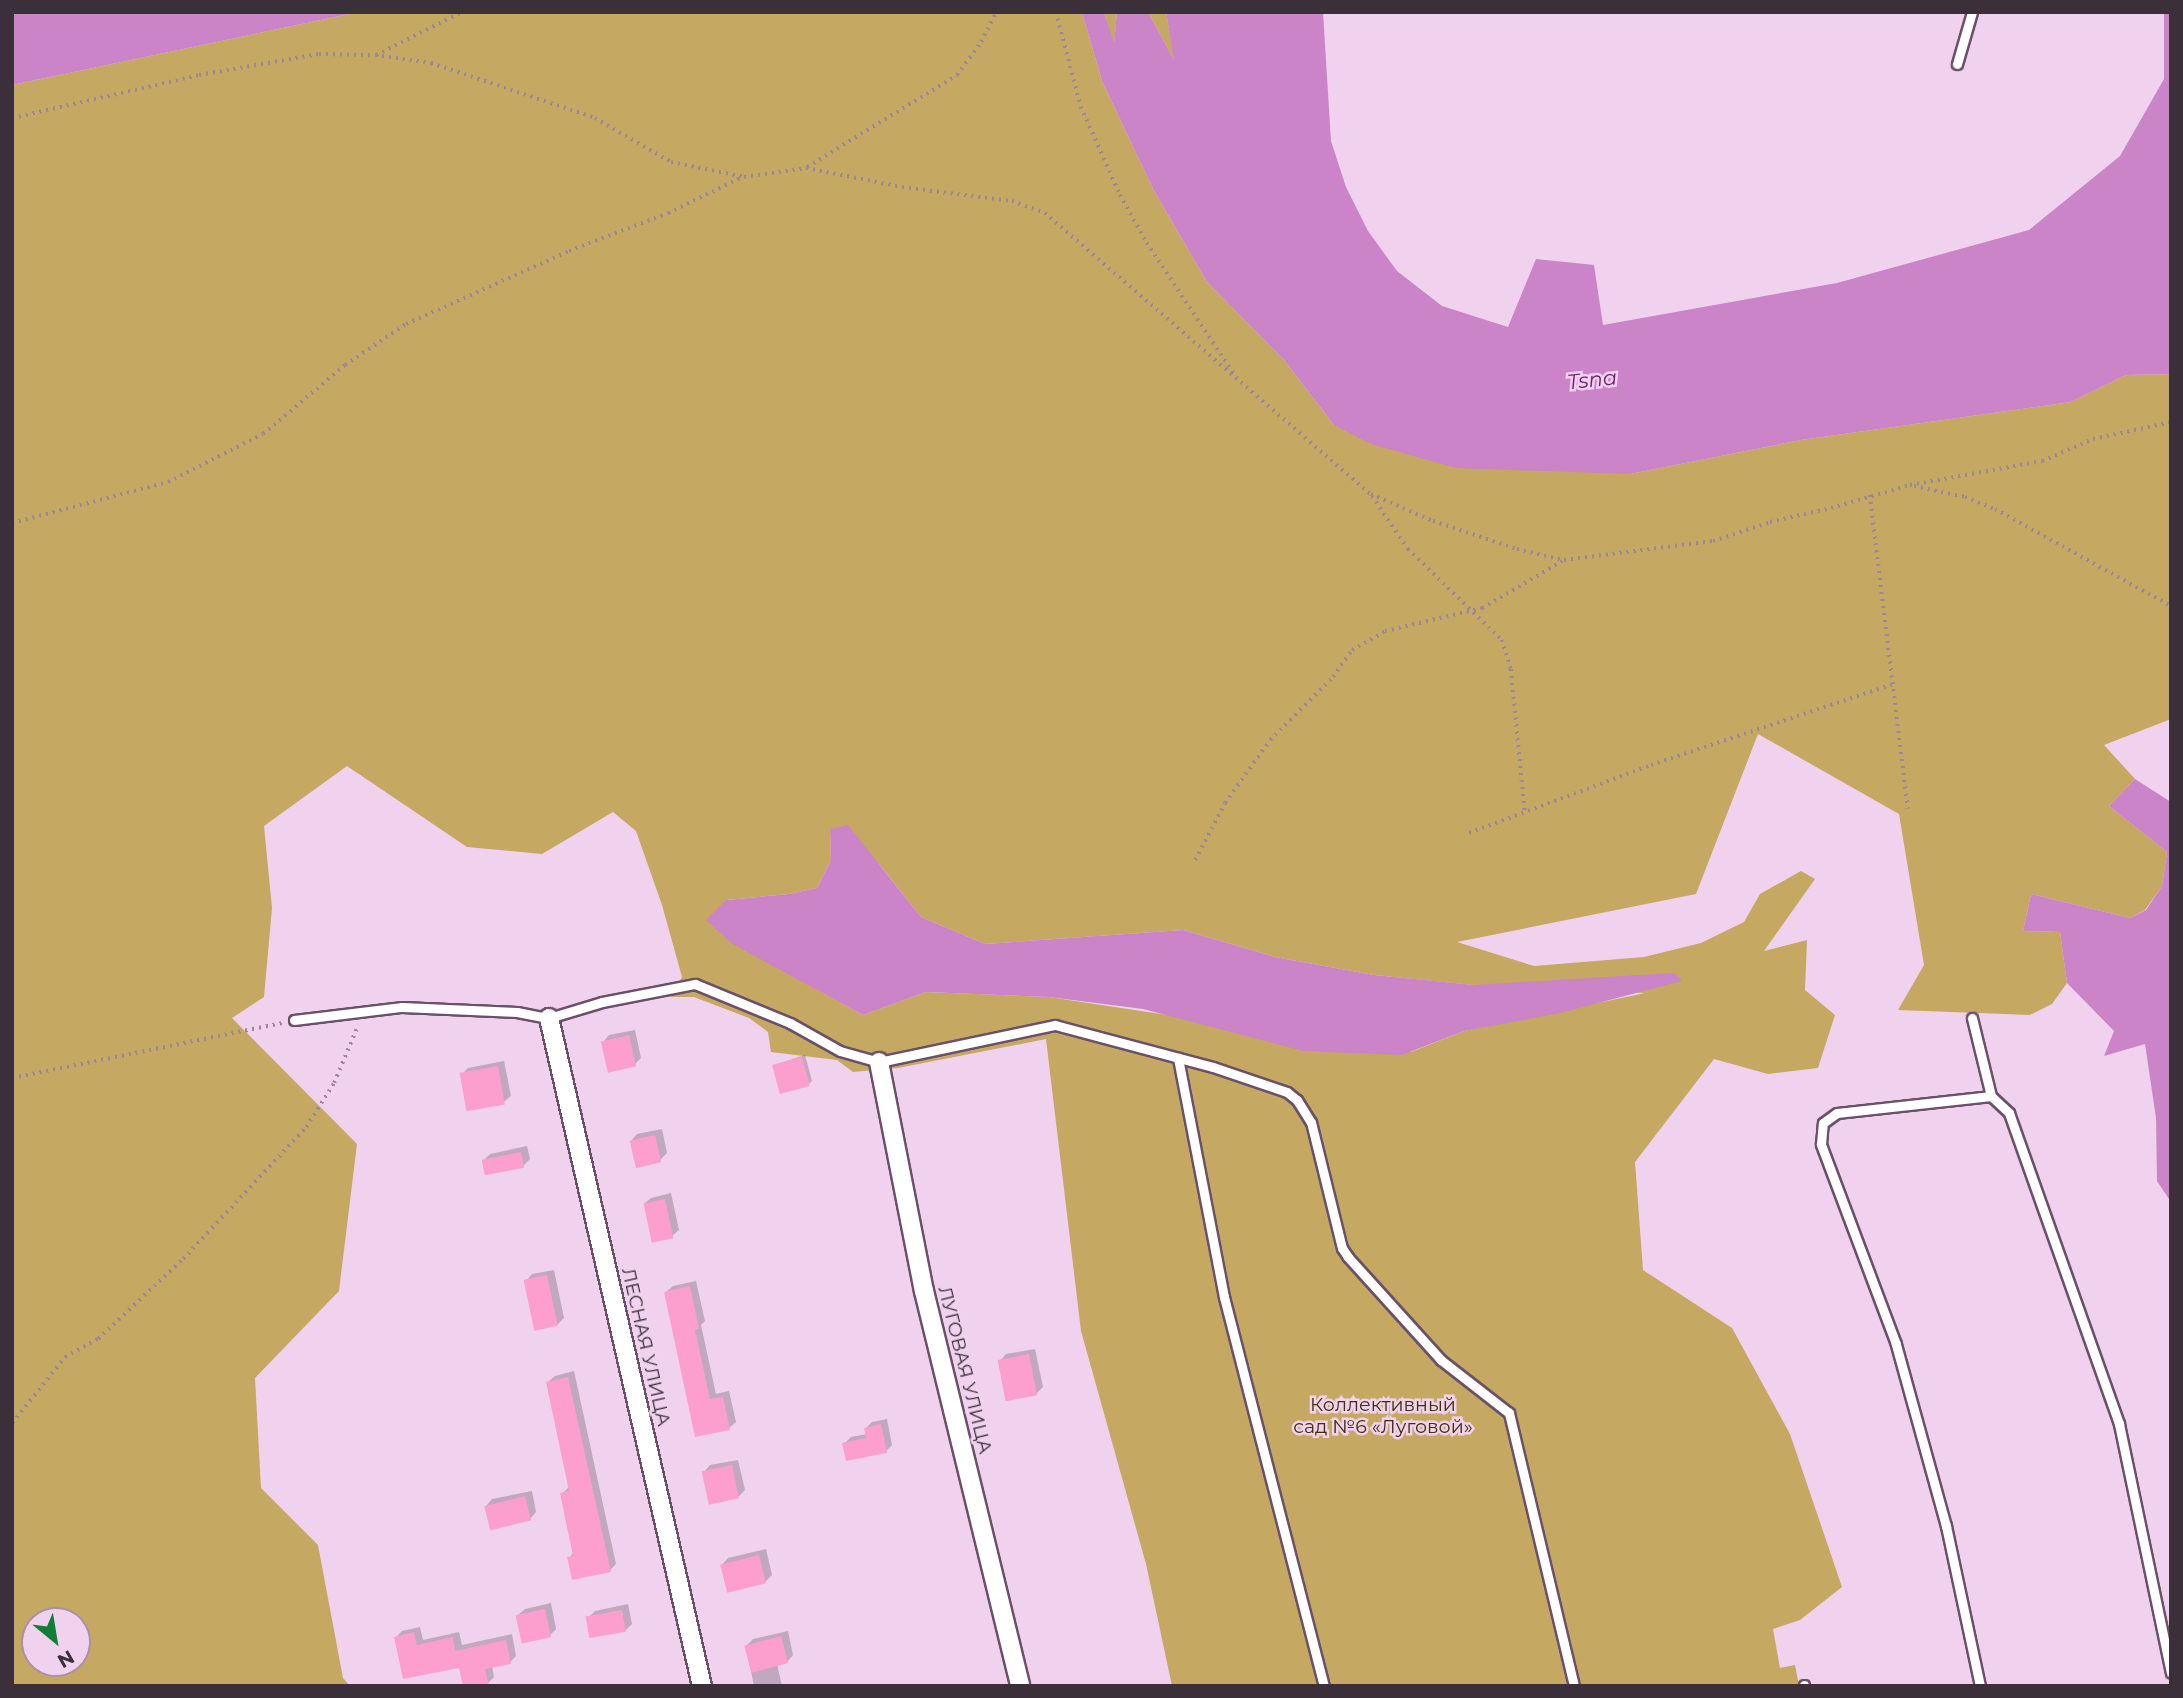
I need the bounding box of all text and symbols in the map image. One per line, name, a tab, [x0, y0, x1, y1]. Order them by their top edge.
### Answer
water label: Tsna	[1566, 365, 1618, 395]
street label: ЛЕСНАЯ УЛИЦА	[617, 1266, 675, 1428]
street label: ЛУГОВАЯ УЛИЦА	[933, 1284, 997, 1456]
park label: Коллективный сад №6 «Луговой»	[1293, 1394, 1473, 1438]
north arrow	[21, 1607, 91, 1677]
text: N	[53, 1645, 78, 1673]

